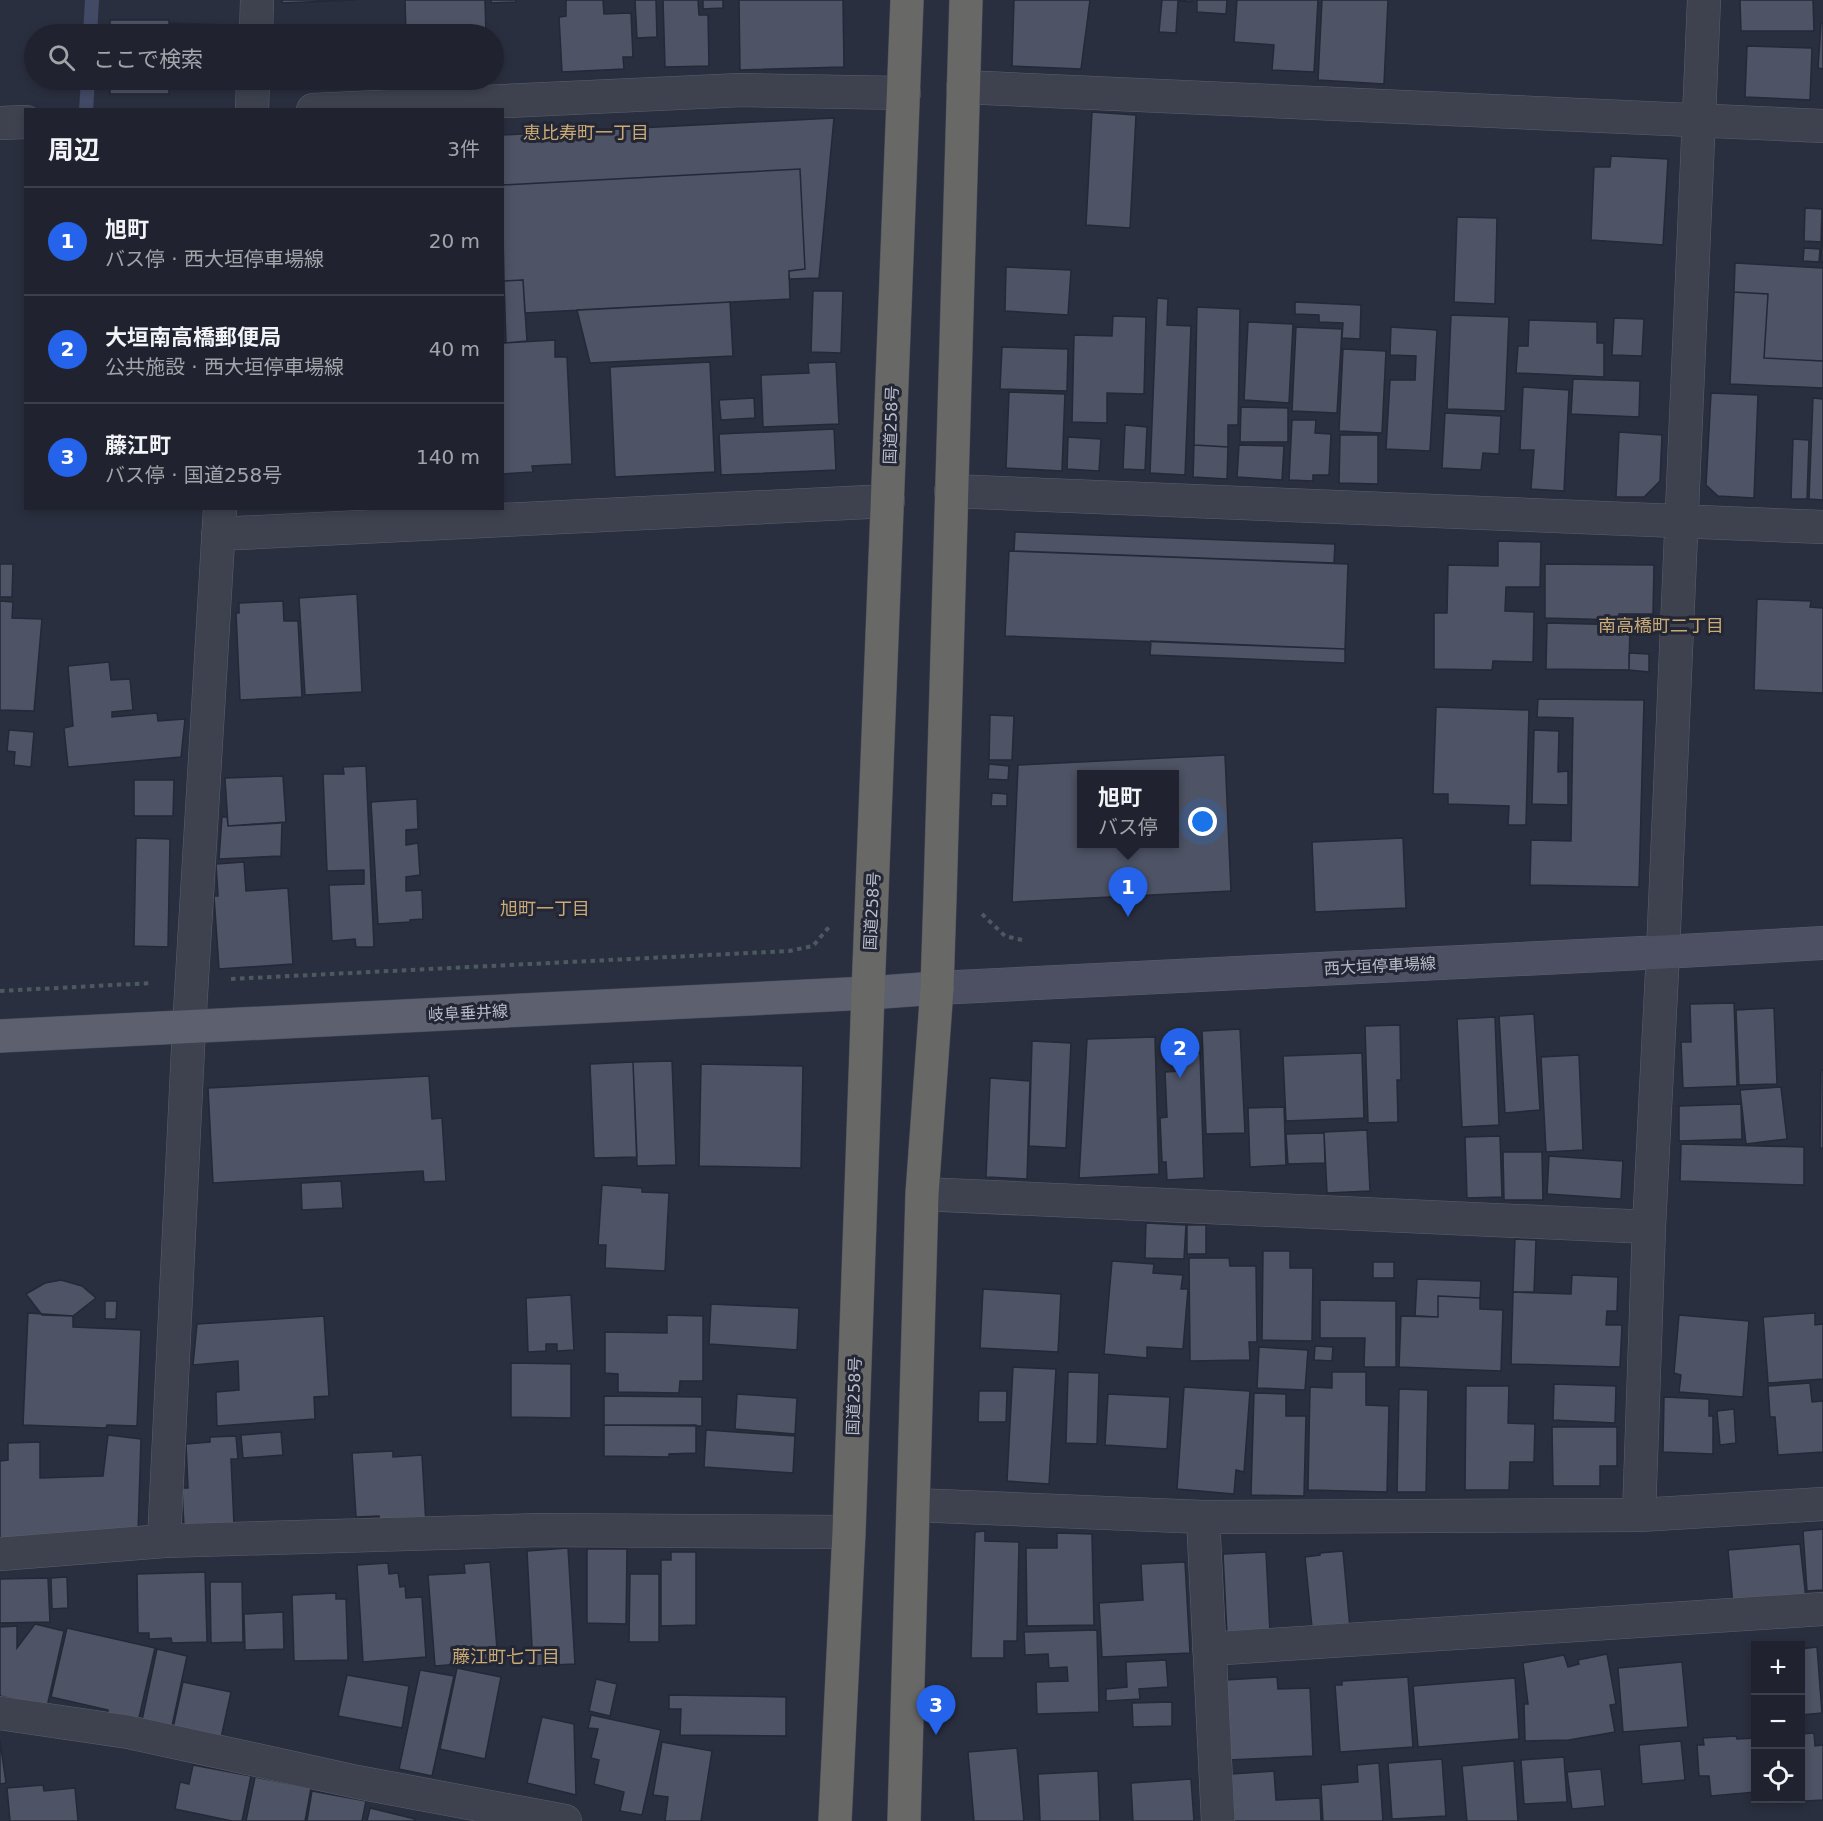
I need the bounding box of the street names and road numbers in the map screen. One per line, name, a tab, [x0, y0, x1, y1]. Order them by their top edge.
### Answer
street label: 国道258号	[880, 385, 902, 465]
street label: 国道258号	[860, 871, 884, 951]
street label: 西大垣停車場線	[1324, 954, 1436, 978]
street label: 岐阜垂井線	[428, 1001, 508, 1025]
street label: 国道258号	[843, 1356, 865, 1436]

